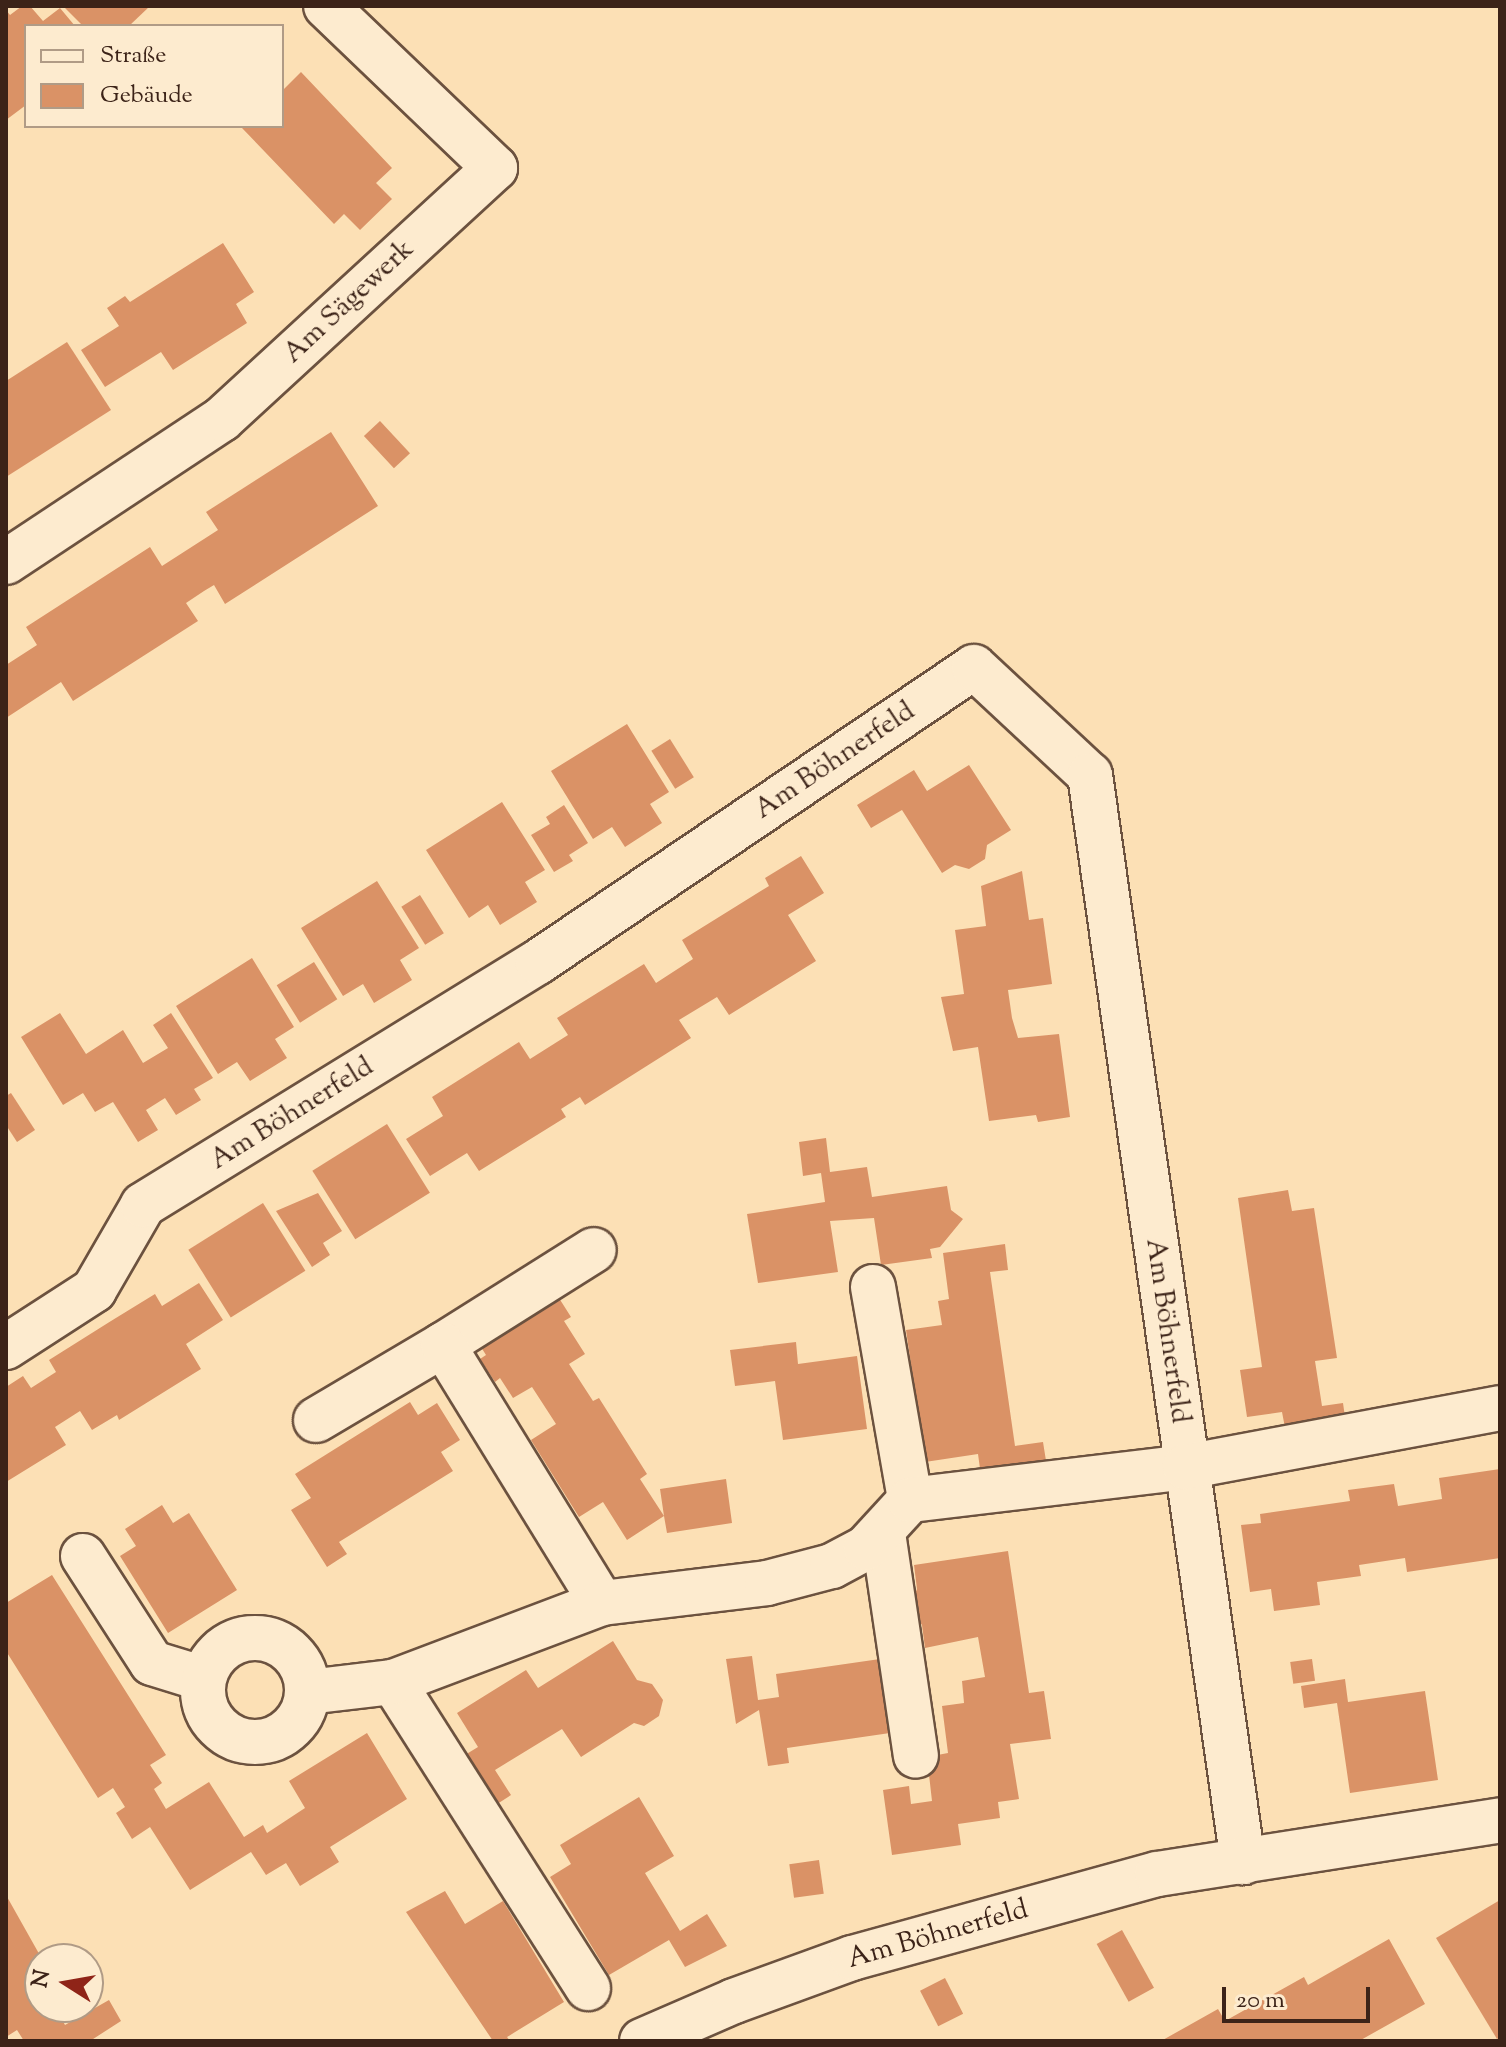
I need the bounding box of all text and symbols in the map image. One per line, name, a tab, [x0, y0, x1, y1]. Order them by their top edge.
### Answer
legend	[24, 24, 284, 128]
text: Straße	[100, 39, 166, 73]
text: Gebäude	[100, 79, 193, 113]
street label: Am Sägewerk	[277, 233, 421, 371]
street label: Am Böhnerfeld	[748, 695, 922, 827]
street label: Am Böhnerfeld	[204, 1050, 380, 1178]
street label: Am Böhnerfeld	[1137, 1236, 1197, 1426]
street label: Am Böhnerfeld	[844, 1893, 1032, 1977]
north arrow	[24, 1943, 104, 2023]
text: N	[25, 1967, 60, 1990]
scale bar	[1226, 1971, 1374, 2021]
text: 20 m	[1236, 1984, 1285, 2018]

